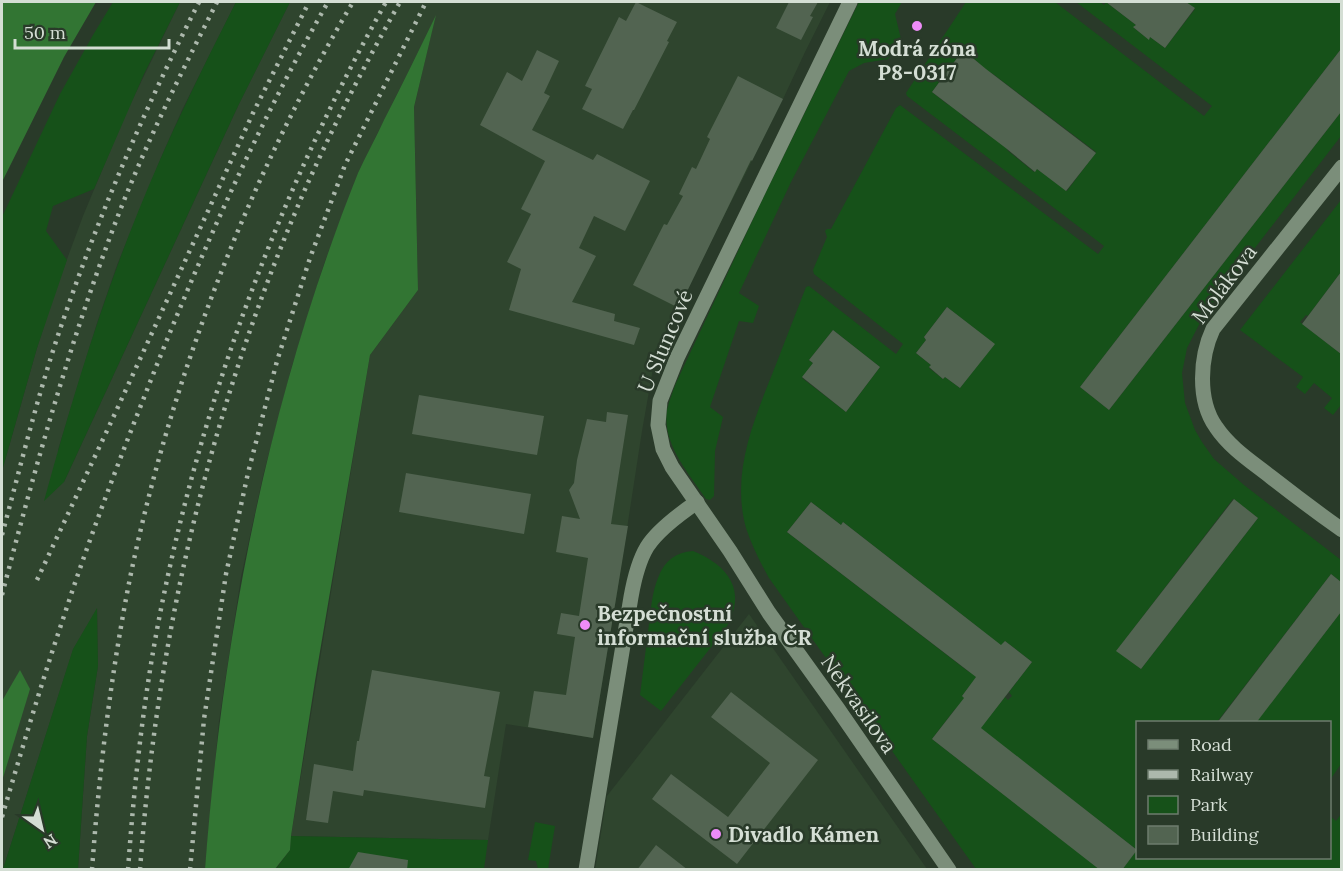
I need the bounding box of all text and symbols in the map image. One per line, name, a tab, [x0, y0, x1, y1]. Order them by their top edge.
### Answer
scale bar	[15, 12, 170, 50]
marker: Modrá zóna P8-0317	[910, 19, 924, 33]
text: 50 m	[24, 21, 66, 44]
place label: Modrá zóna P8-0317	[858, 35, 976, 86]
street label: Molákova	[1185, 239, 1263, 329]
street label: U Sluncové	[631, 285, 699, 397]
place label: Bezpečnostní informační služba ČR	[597, 600, 812, 651]
marker: Bezpečnostní informační služba ČR	[578, 618, 592, 632]
street label: Nekvasilova	[815, 649, 903, 759]
legend	[1136, 721, 1331, 859]
text: Road	[1190, 733, 1232, 756]
text: Railway	[1190, 763, 1254, 786]
text: Park	[1190, 793, 1228, 816]
north arrow	[12, 799, 72, 859]
place label: Divadlo Kámen	[728, 821, 879, 848]
text: Building	[1190, 823, 1260, 846]
marker: Divadlo Kámen	[709, 827, 723, 841]
text: N	[40, 830, 61, 853]

